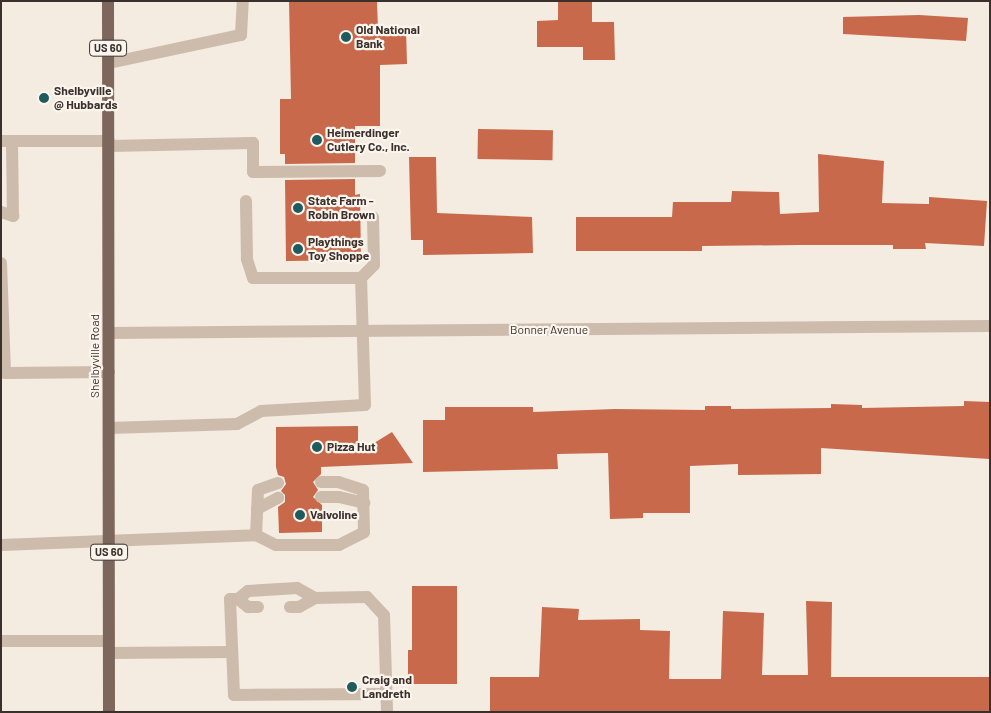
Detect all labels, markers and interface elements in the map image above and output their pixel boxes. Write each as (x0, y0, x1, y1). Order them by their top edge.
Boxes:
place label: Old National Bank (356, 23, 420, 51)
marker: Old National Bank (340, 31, 352, 43)
road number: US 60 (88, 40, 128, 56)
place label: Shelbyville @ Hubbards (54, 84, 117, 112)
marker: Shelbyville @ Hubbards (38, 92, 50, 104)
place label: Heimerdinger Cutlery Co., Inc. (327, 126, 410, 154)
marker: Heimerdinger Cutlery Co., Inc. (311, 134, 323, 146)
place label: State Farm - Robin Brown (308, 194, 375, 222)
marker: State Farm - Robin Brown (292, 202, 304, 214)
place label: Playthings Toy Shoppe (308, 235, 369, 263)
marker: Playthings Toy Shoppe (292, 243, 304, 255)
street label: Shelbyville Road (88, 314, 102, 398)
street label: Bonner Avenue (510, 323, 588, 337)
place label: Pizza Hut (327, 440, 376, 454)
marker: Pizza Hut (311, 441, 323, 453)
place label: Valvoline (310, 508, 358, 522)
marker: Valvoline (294, 509, 306, 521)
road number: US 60 (89, 544, 129, 560)
place label: Craig and Landreth (362, 673, 412, 701)
marker: Craig and Landreth (346, 681, 358, 693)

